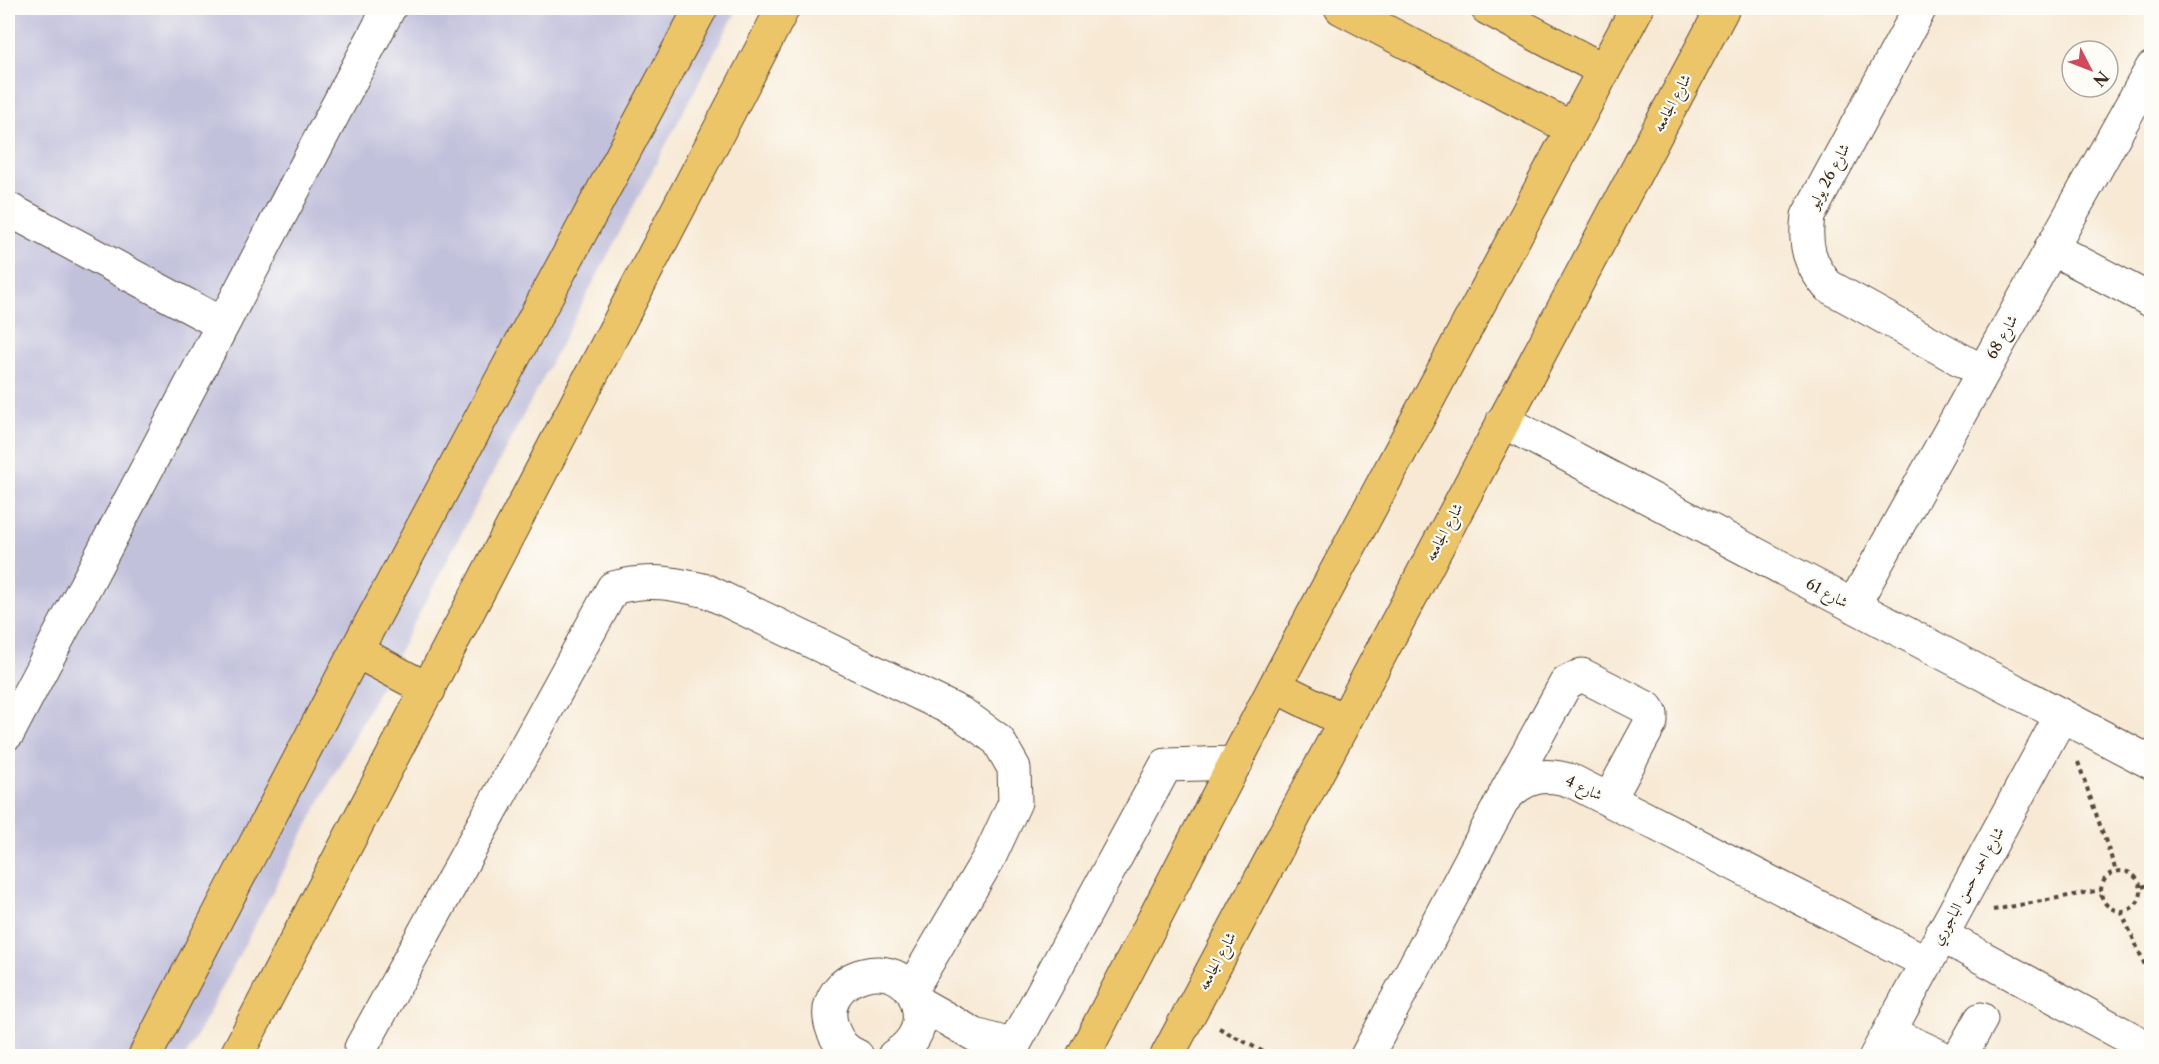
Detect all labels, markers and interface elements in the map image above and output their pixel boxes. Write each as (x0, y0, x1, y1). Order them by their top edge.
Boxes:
north arrow (2060, 39, 2120, 99)
text: N (2089, 67, 2113, 91)
street label: شارع الجامعه (1648, 70, 1698, 137)
street label: شارع 26 يوليو (1803, 140, 1857, 215)
street label: شارع 68 (1982, 311, 2025, 364)
street label: شارع الجامعه (1420, 499, 1470, 566)
street label: شارع 61 (1801, 574, 1852, 615)
street label: شارع 4 (1561, 771, 1606, 808)
street label: شارع احمد حسن الباجوري (1927, 823, 2011, 950)
street label: شارع الجامعه (1193, 928, 1243, 995)

